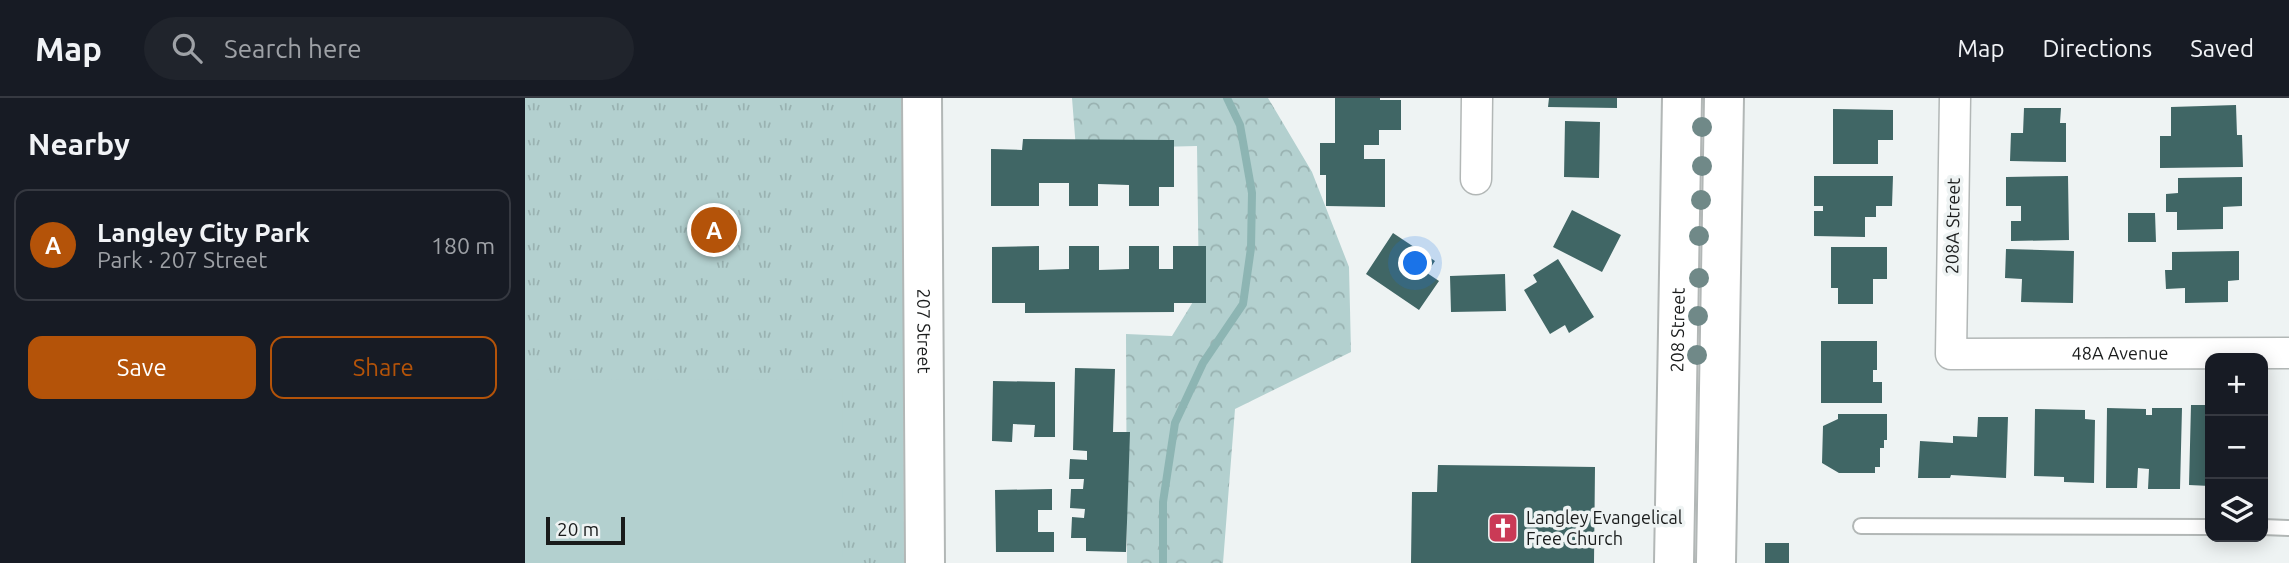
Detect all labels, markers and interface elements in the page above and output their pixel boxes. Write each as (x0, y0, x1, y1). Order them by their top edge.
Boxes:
search box (144, 17, 634, 80)
icon: search (168, 29, 206, 67)
text: Map (35, 30, 102, 67)
text: Search here (224, 34, 362, 63)
text: Map (1957, 35, 2004, 62)
text: Directions (2042, 35, 2152, 62)
text: Saved (2190, 35, 2254, 62)
text: Nearby (28, 127, 130, 161)
street label: 208A Street (1941, 178, 1963, 274)
pin: A (691, 204, 737, 256)
text: Langley City Park (97, 218, 310, 247)
text: A (45, 233, 61, 258)
text: 180 m (431, 233, 495, 258)
your location (1398, 246, 1432, 280)
text: Park · 207 Street (97, 247, 267, 272)
street label: 208 Street (1666, 287, 1688, 373)
street label: 207 Street (914, 288, 935, 373)
button: Save (28, 336, 256, 399)
button: Share (270, 336, 497, 399)
street label: 48A Avenue (2072, 342, 2168, 363)
map controls (2205, 353, 2268, 542)
button: + (2205, 353, 2268, 416)
button: − (2205, 416, 2268, 479)
button: layers (2205, 479, 2268, 542)
place label: Langley Evangelical Free Church (1526, 507, 1683, 548)
church icon: Langley Evangelical Free Church (1486, 511, 1520, 545)
scale bar (546, 514, 625, 546)
text: 20 m (557, 518, 599, 540)

